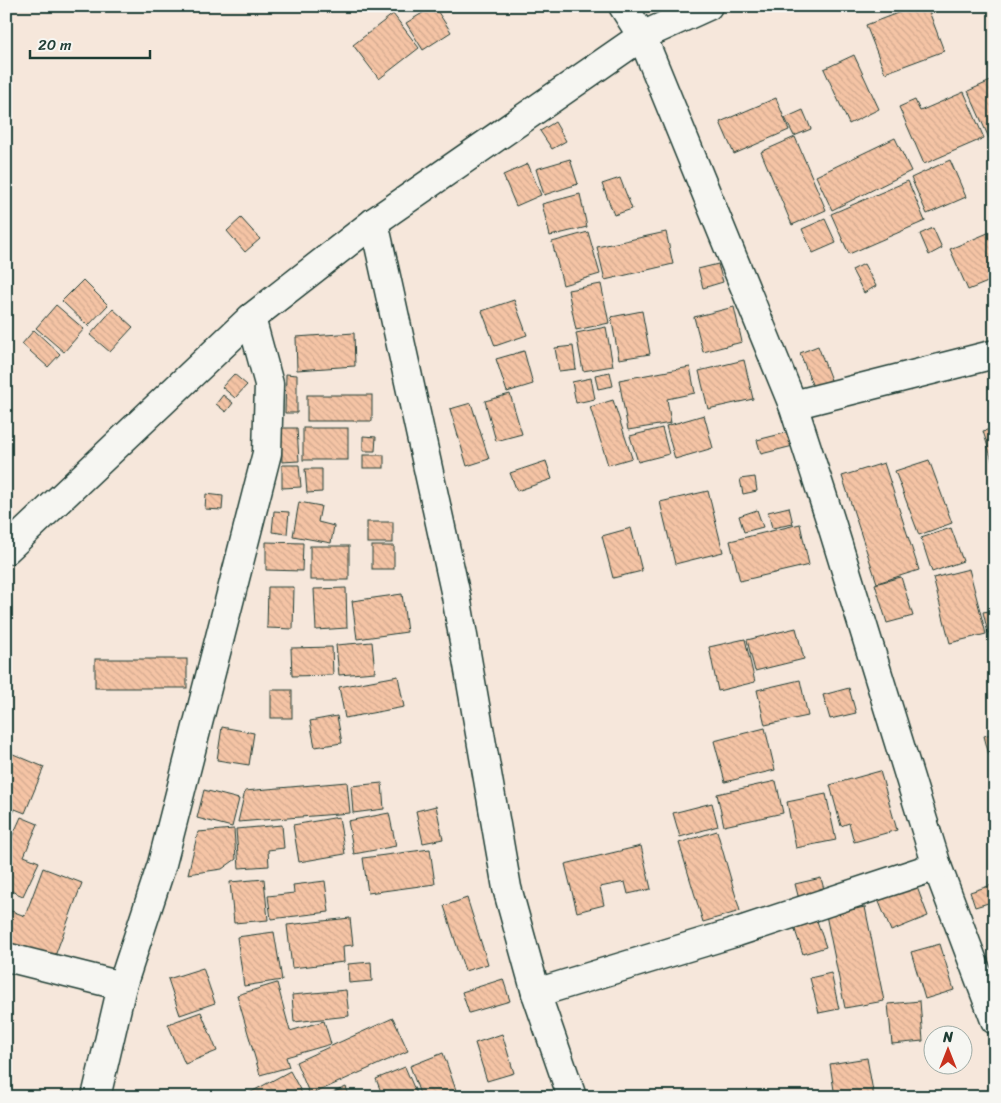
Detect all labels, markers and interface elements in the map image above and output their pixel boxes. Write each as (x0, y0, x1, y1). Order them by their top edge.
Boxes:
scale bar (30, 28, 150, 60)
text: 20 m (38, 32, 72, 58)
text: N (942, 1025, 953, 1050)
north arrow (924, 1026, 974, 1076)

